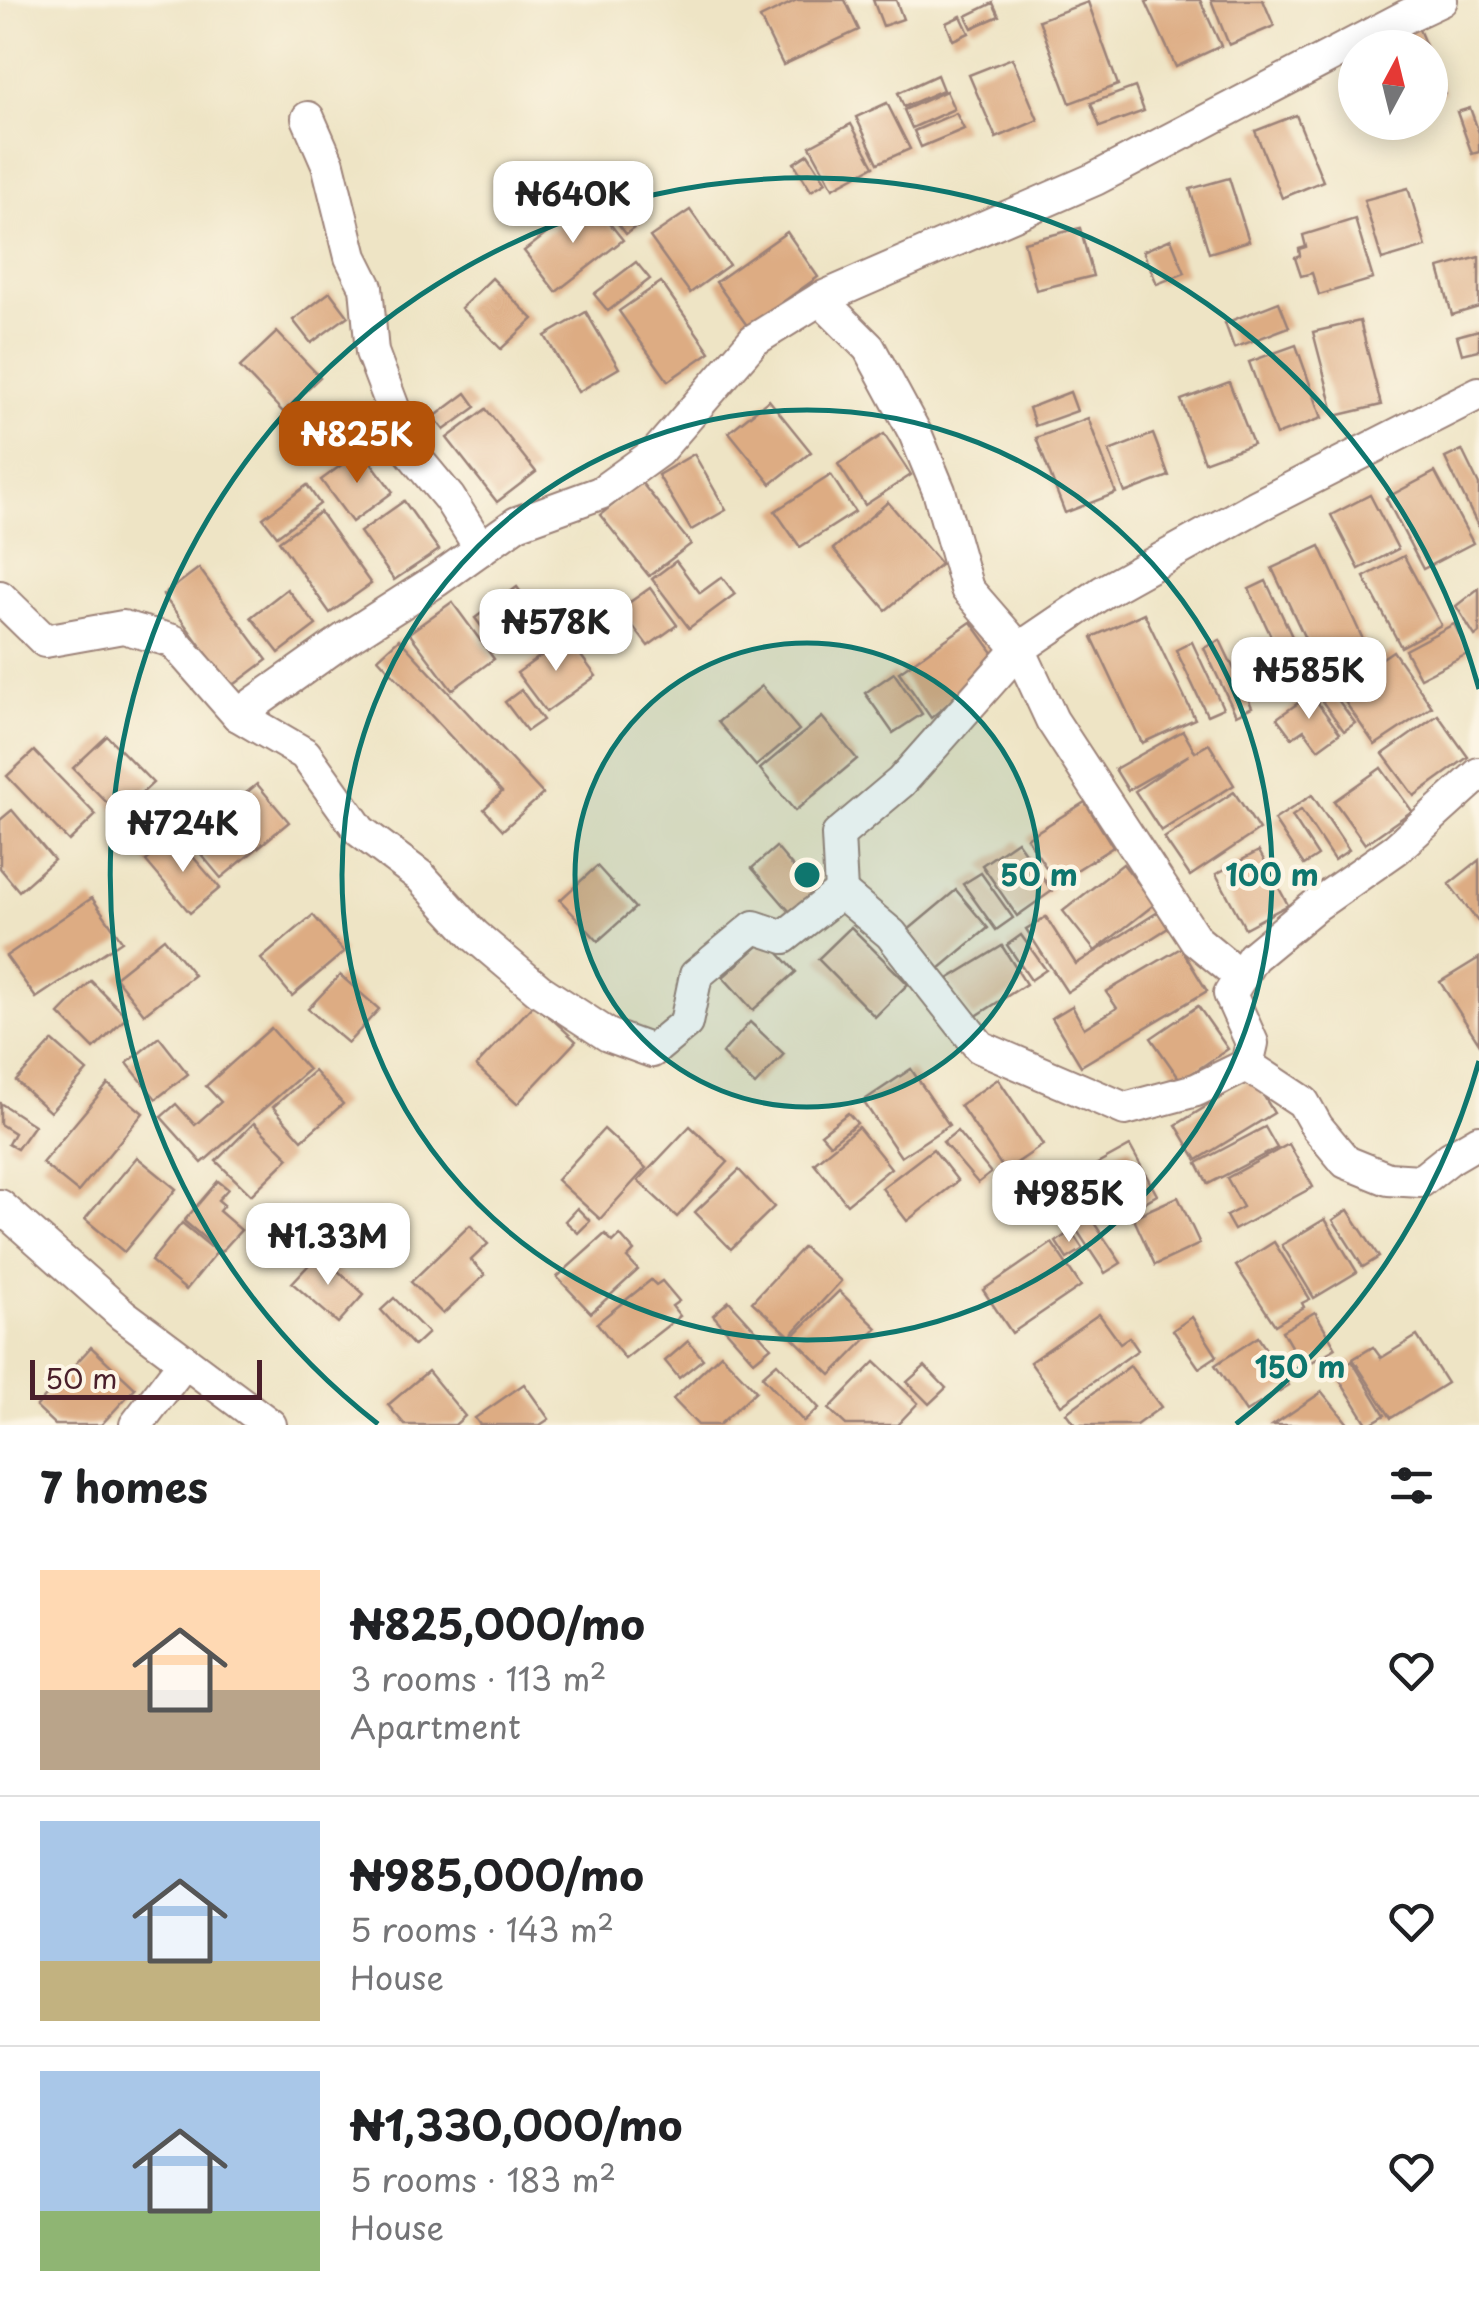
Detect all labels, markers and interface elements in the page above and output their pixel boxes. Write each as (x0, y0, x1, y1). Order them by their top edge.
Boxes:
north arrow (1338, 30, 1448, 140)
map controls (1338, 30, 1448, 140)
pin: ₦640K (503, 161, 643, 246)
text: ₦640K (515, 169, 631, 217)
pin: ₦825K (287, 401, 427, 486)
text: ₦825K (301, 409, 413, 457)
pin: ₦578K (486, 589, 626, 674)
text: ₦578K (502, 597, 611, 645)
pin: ₦585K (1239, 637, 1379, 722)
text: ₦585K (1253, 645, 1365, 693)
pin: ₦724K (113, 790, 253, 875)
text: ₦724K (127, 798, 239, 846)
text: 50 m (1000, 851, 1078, 896)
text: 100 m (1225, 851, 1319, 896)
centre of rings (789, 857, 825, 893)
pin: ₦985K (999, 1160, 1139, 1245)
text: ₦985K (1014, 1168, 1124, 1216)
pin: ₦1.33M (247, 1203, 409, 1288)
text: ₦1.33M (268, 1211, 388, 1259)
text: 150 m (1255, 1343, 1345, 1388)
scale bar (30, 1355, 262, 1400)
text: 50 m (45, 1356, 118, 1399)
text: 7 homes (40, 1454, 208, 1517)
icon: filters (1384, 1458, 1439, 1513)
text: ₦825,000/mo (350, 1591, 645, 1654)
icon: home (120, 1610, 240, 1730)
icon: heart (1384, 1643, 1439, 1698)
text: 3 rooms · 113 m² (350, 1654, 607, 1702)
text: Apartment (350, 1702, 521, 1750)
text: ₦985,000/mo (350, 1842, 644, 1905)
icon: home (120, 1861, 240, 1981)
icon: heart (1384, 1894, 1439, 1949)
text: 5 rooms · 143 m² (350, 1905, 614, 1953)
text: House (350, 1953, 444, 2001)
text: ₦1,330,000/mo (350, 2092, 682, 2155)
icon: home (120, 2111, 240, 2231)
icon: heart (1384, 2144, 1439, 2199)
text: 5 rooms · 183 m² (350, 2155, 616, 2203)
text: House (350, 2203, 444, 2251)

